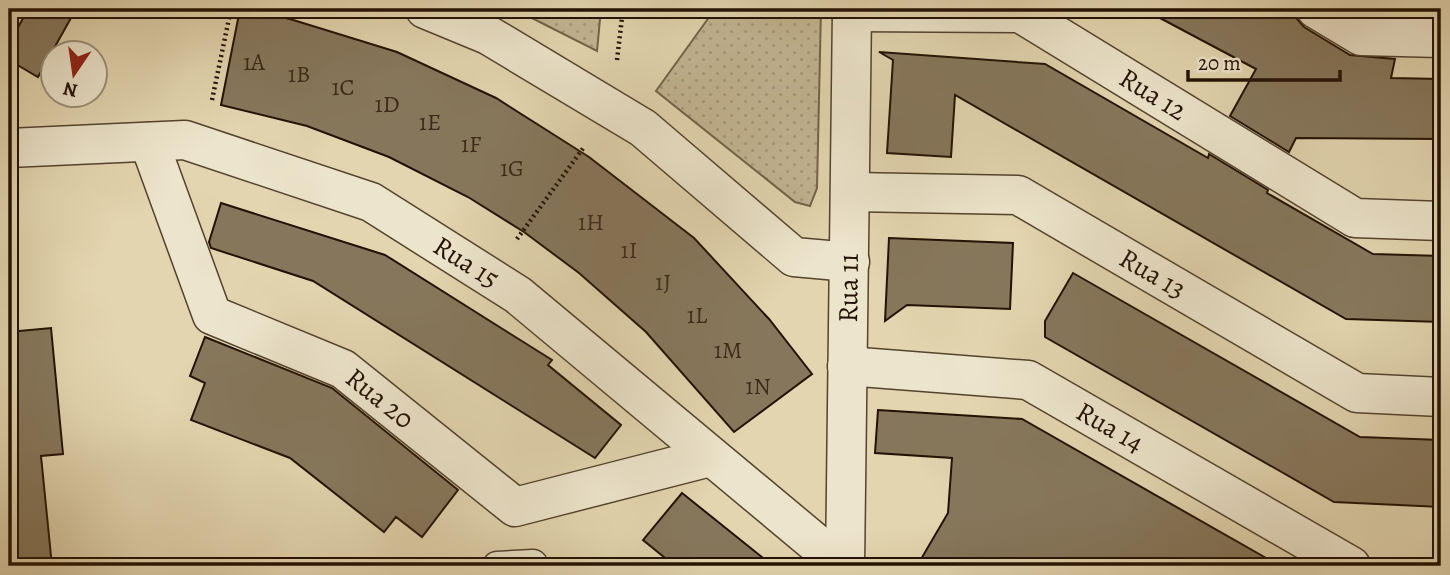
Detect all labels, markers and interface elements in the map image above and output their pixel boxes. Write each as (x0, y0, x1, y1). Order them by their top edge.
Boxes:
north arrow (38, 38, 108, 108)
scale bar (1188, 38, 1340, 82)
house number: 1A (243, 46, 266, 78)
text: 20 m (1198, 49, 1241, 77)
house number: 1B (288, 58, 310, 90)
street label: Rua 12 (1112, 59, 1194, 130)
house number: 1C (331, 71, 355, 103)
text: N (61, 75, 80, 104)
house number: 1D (374, 88, 400, 120)
house number: 1E (419, 106, 441, 138)
house number: 1F (461, 128, 481, 160)
house number: 1G (500, 152, 524, 184)
house number: 1H (578, 206, 604, 238)
street label: Rua 15 (426, 227, 507, 298)
house number: 1I (621, 234, 637, 266)
street label: Rua 13 (1112, 239, 1193, 308)
street label: Rua 11 (829, 253, 868, 323)
house number: 1J (655, 266, 671, 298)
house number: 1L (687, 299, 708, 331)
house number: 1M (714, 334, 742, 366)
street label: Rua 20 (337, 359, 422, 438)
house number: 1N (745, 370, 771, 402)
street label: Rua 14 (1069, 393, 1151, 462)

